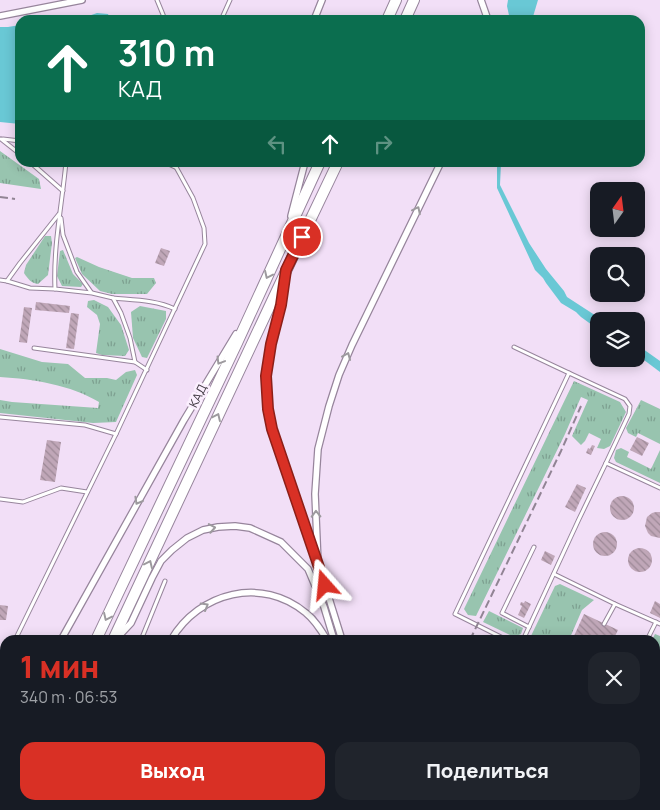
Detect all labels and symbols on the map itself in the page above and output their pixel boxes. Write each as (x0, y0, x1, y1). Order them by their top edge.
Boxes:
north arrow (590, 182, 645, 238)
one-way arrow (411, 206, 422, 215)
pin (281, 216, 323, 258)
one-way arrow (264, 270, 274, 279)
one-way arrow (340, 352, 351, 361)
one-way arrow (217, 355, 226, 364)
street label: КАД (185, 381, 211, 410)
one-way arrow (211, 413, 222, 422)
one-way arrow (135, 496, 145, 505)
one-way arrow (310, 510, 321, 518)
one-way arrow (208, 524, 217, 534)
position arrow (298, 558, 350, 610)
one-way arrow (142, 560, 153, 569)
one-way arrow (199, 602, 208, 612)
one-way arrow (102, 612, 113, 621)

